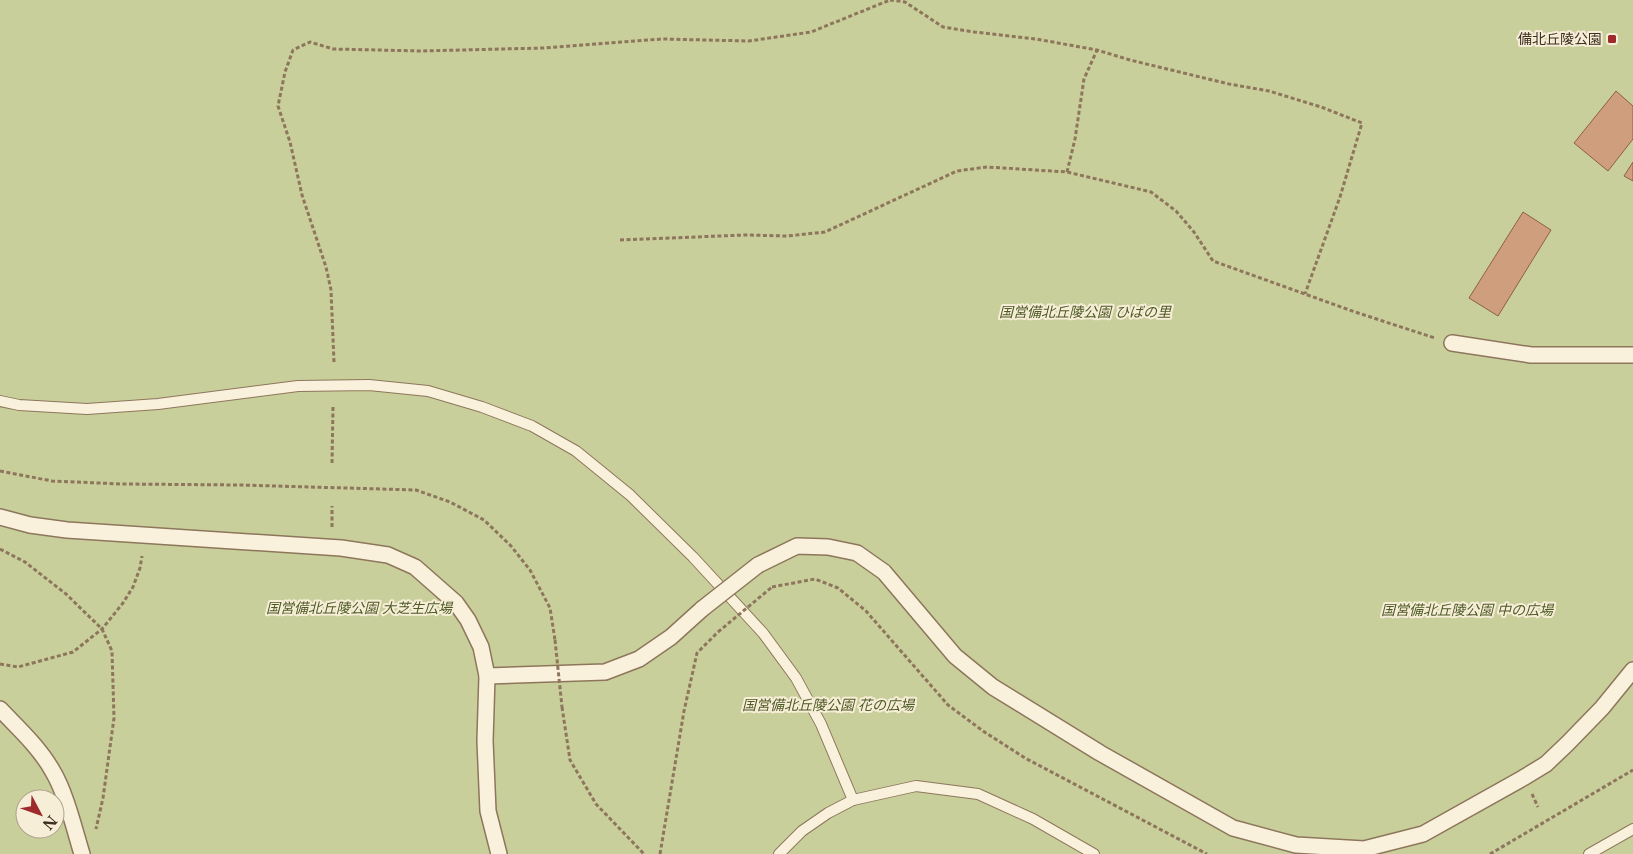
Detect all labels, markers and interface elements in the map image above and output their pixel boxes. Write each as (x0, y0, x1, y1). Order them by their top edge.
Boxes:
place label: 備北丘陵公園 (1518, 30, 1602, 48)
marker: 備北丘陵公園 (1606, 33, 1618, 45)
park label: 国営備北丘陵公園 ひばの里 (999, 303, 1172, 321)
park label: 国営備北丘陵公園 大芝生広場 (266, 599, 454, 617)
park label: 国営備北丘陵公園 中の広場 (1381, 601, 1555, 619)
park label: 国営備北丘陵公園 花の広場 (742, 696, 916, 714)
north arrow (15, 789, 65, 839)
text: N (39, 812, 61, 833)

